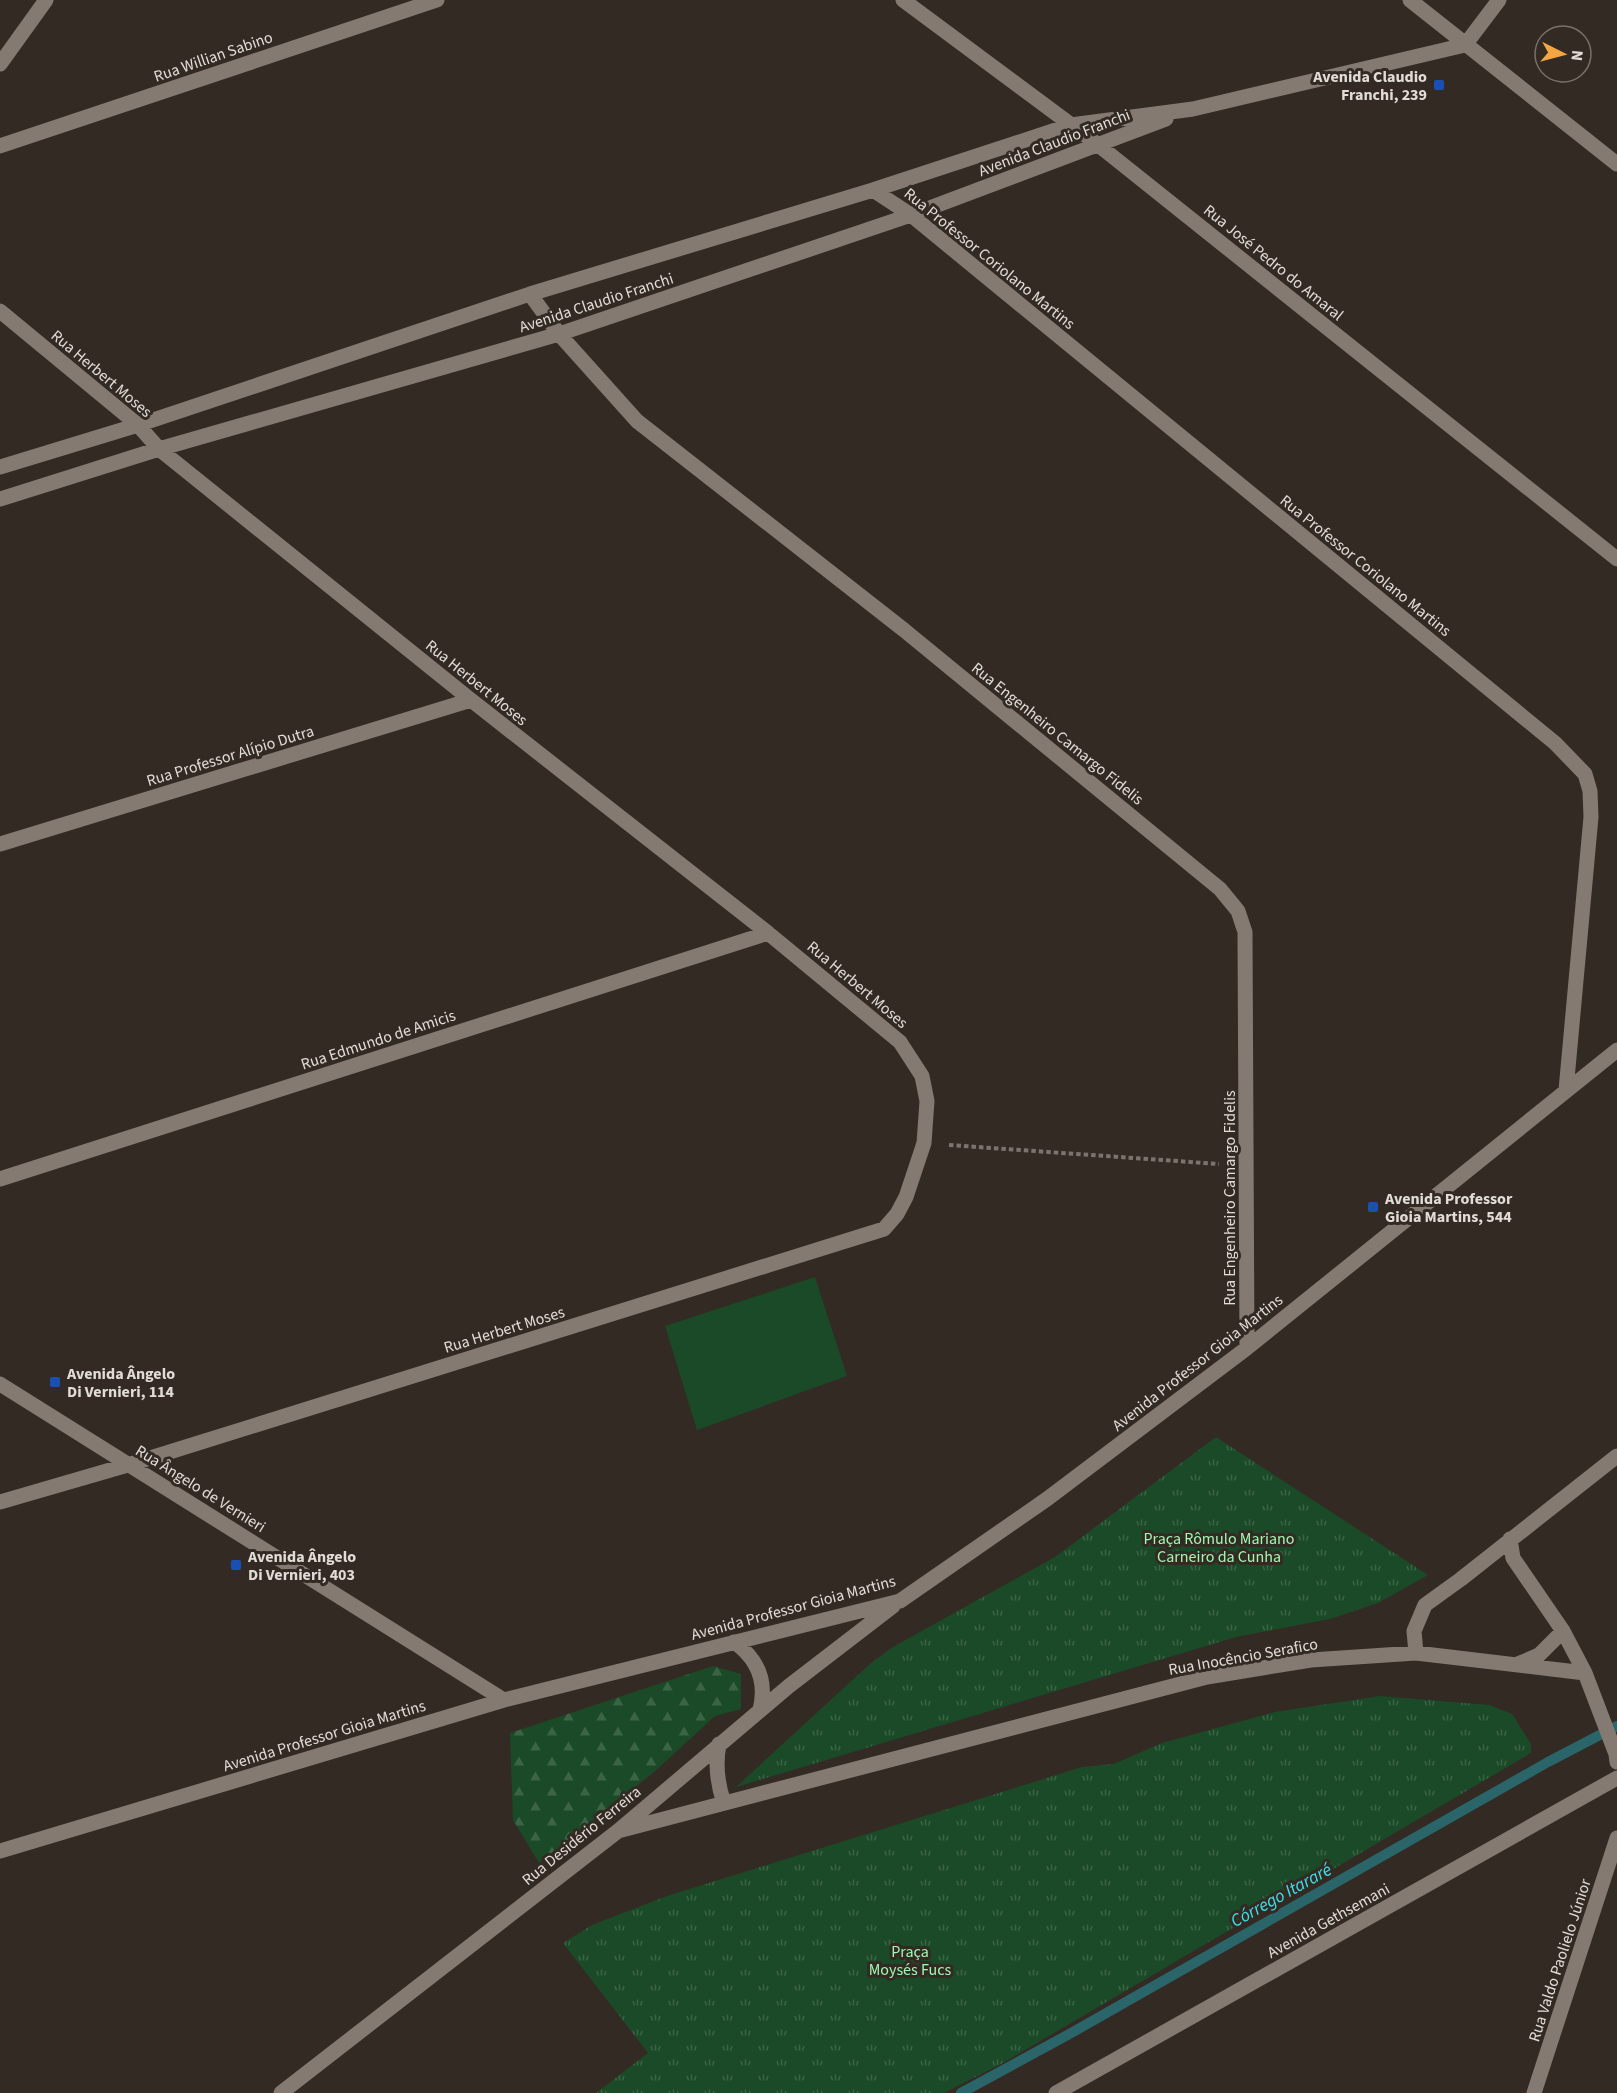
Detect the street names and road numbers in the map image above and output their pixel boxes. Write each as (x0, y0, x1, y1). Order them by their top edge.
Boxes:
street label: Rua Willian Sabino (151, 26, 276, 88)
street label: Avenida Claudio Franchi (975, 104, 1133, 182)
street label: Rua Professor Coriolano Martins (899, 183, 1080, 335)
street label: Rua José Pedro do Amaral (1199, 199, 1348, 326)
street label: Avenida Claudio Franchi (516, 268, 676, 338)
street label: Rua Herbert Moses (46, 325, 157, 423)
street label: Rua Professor Coriolano Martins (1275, 490, 1456, 642)
street label: Rua Herbert Moses (421, 635, 532, 731)
street label: Rua Engenheiro Camargo Fidelis (967, 657, 1148, 810)
street label: Rua Professor Alípio Dutra (144, 720, 317, 792)
street label: Rua Herbert Moses (802, 936, 913, 1034)
street label: Rua Edmundo de Amicis (298, 1004, 459, 1075)
street label: Rua Engenheiro Camargo Fidelis (1219, 1090, 1241, 1306)
street label: Avenida Professor Gioia Martins (1108, 1289, 1288, 1436)
street label: Rua Herbert Moses (441, 1301, 568, 1359)
street label: Rua Ângelo de Vernieri (131, 1440, 270, 1538)
street label: Avenida Professor Gioia Martins (689, 1570, 898, 1646)
street label: Rua Inocêncio Serafico (1167, 1633, 1320, 1681)
street label: Avenida Professor Gioia Martins (220, 1695, 429, 1777)
street label: Rua Desidério Ferreira (517, 1781, 646, 1891)
street label: Rua Valdo Paolielo Júnior (1523, 1876, 1597, 2045)
street label: Avenida Gethsemani (1263, 1878, 1394, 1964)

